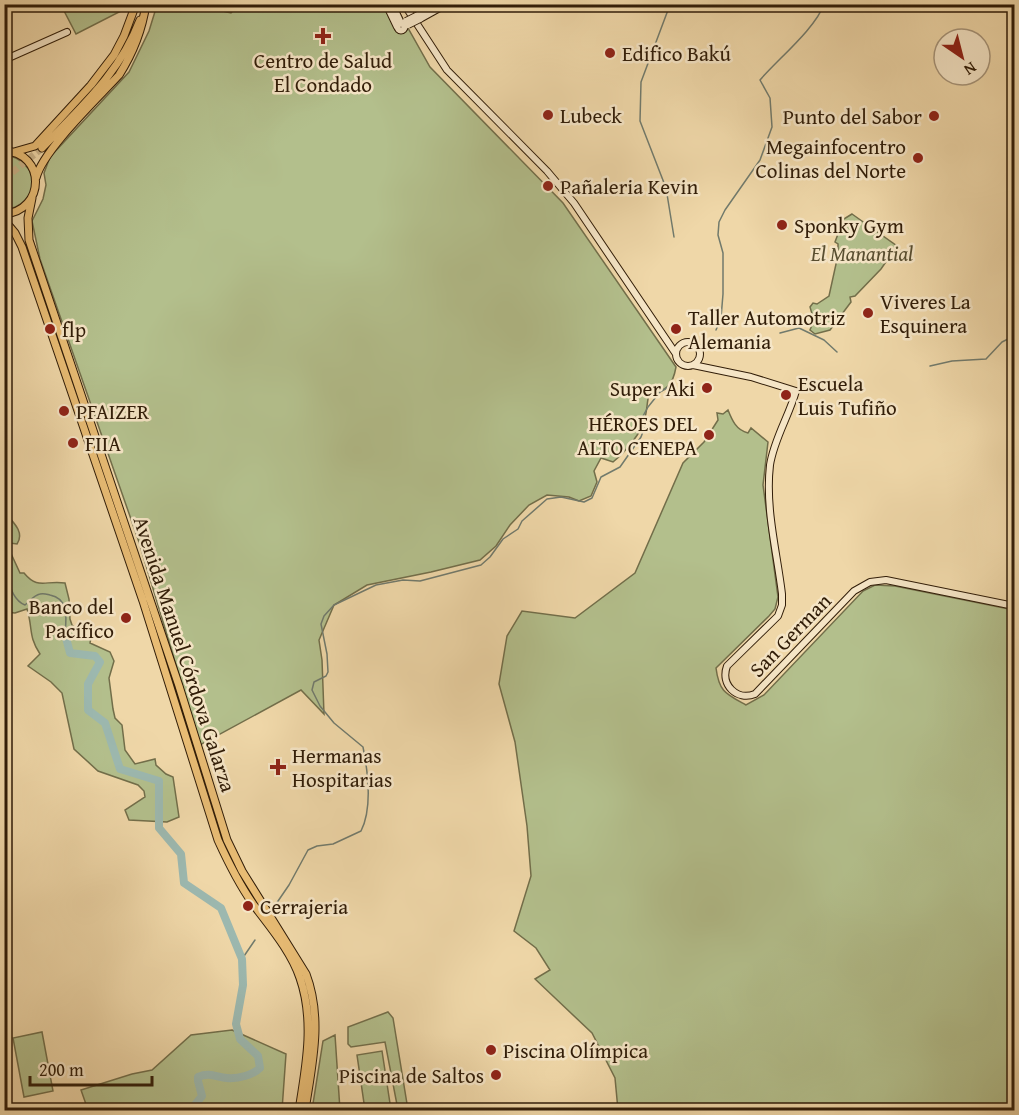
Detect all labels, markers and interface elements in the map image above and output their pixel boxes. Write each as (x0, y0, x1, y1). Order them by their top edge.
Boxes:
marker: Centro de Salud El Condado (314, 27, 332, 45)
north arrow (932, 27, 992, 87)
place label: Edifico Bakú (622, 38, 732, 69)
place label: Centro de Salud El Condado (254, 45, 393, 100)
marker: Edifico Bakú (603, 46, 617, 60)
text: N (959, 56, 982, 82)
place label: Lubeck (560, 100, 622, 131)
place label: Punto del Sabor (783, 101, 922, 132)
marker: Lubeck (541, 108, 555, 122)
marker: Punto del Sabor (927, 109, 941, 123)
place label: Megainfocentro Colinas del Norte (755, 131, 906, 186)
marker: Megainfocentro Colinas del Norte (911, 151, 925, 165)
place label: Pañaleria Kevin (560, 171, 698, 202)
marker: Pañaleria Kevin (541, 179, 555, 193)
place label: Sponky Gym (794, 210, 904, 241)
marker: Sponky Gym (775, 218, 789, 232)
park label: El Manantial (810, 238, 913, 269)
place label: Viveres La Esquinera (880, 286, 971, 341)
place label: Taller Automotriz Alemania (688, 302, 845, 357)
marker: Viveres La Esquinera (861, 306, 875, 320)
place label: flp (62, 314, 86, 345)
marker: flp (43, 322, 57, 336)
marker: Taller Automotriz Alemania (669, 322, 683, 336)
place label: Escuela Luis Tufiño (798, 368, 897, 423)
place label: Super Aki (610, 373, 695, 404)
marker: Super Aki (700, 381, 714, 395)
marker: Escuela Luis Tufiño (779, 388, 793, 402)
place label: PFAIZER (76, 396, 150, 427)
marker: PFAIZER (57, 404, 71, 418)
place label: HÉROES DEL ALTO CENEPA (577, 408, 697, 463)
place label: FIIA (85, 428, 121, 459)
marker: HÉROES DEL ALTO CENEPA (702, 428, 716, 442)
marker: FIIA (66, 436, 80, 450)
street label: Avenida Manuel Córdova Galarza (126, 512, 244, 796)
street label: San German (742, 586, 838, 684)
place label: Banco del Pacífico (29, 591, 114, 646)
marker: Banco del Pacífico (119, 611, 133, 625)
place label: Hermanas Hospitarias (292, 740, 392, 795)
marker: Hermanas Hospitarias (269, 758, 287, 776)
place label: Cerrajeria (260, 891, 348, 922)
marker: Cerrajeria (241, 899, 255, 913)
place label: Piscina Olímpica (503, 1035, 648, 1066)
marker: Piscina Olímpica (484, 1043, 498, 1057)
scale bar (30, 1049, 152, 1087)
text: 200 m (39, 1056, 84, 1083)
place label: Piscina de Saltos (339, 1060, 484, 1091)
marker: Piscina de Saltos (489, 1068, 503, 1082)

